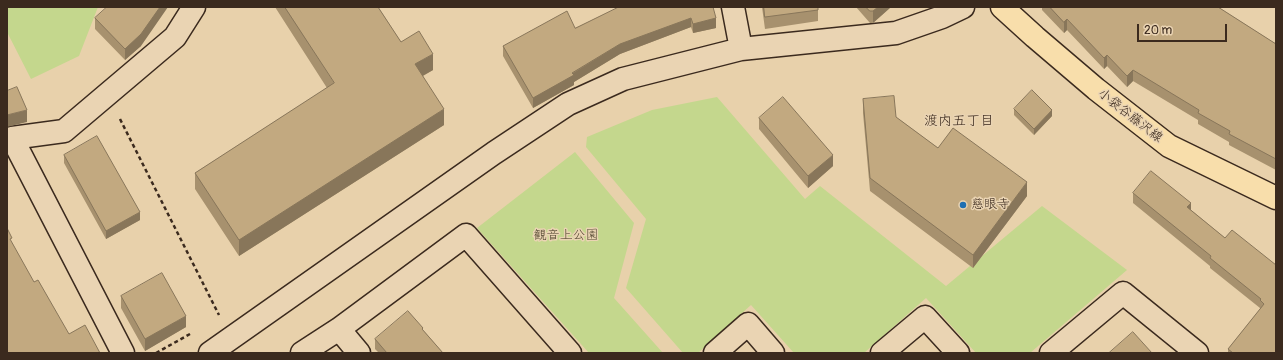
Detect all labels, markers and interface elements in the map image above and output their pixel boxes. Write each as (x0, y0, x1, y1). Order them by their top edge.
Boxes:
scale bar (1139, 16, 1229, 42)
text: 20 m (1144, 23, 1172, 38)
street label: 小袋谷藤沢線 (1094, 86, 1166, 146)
district label: 渡内五丁目 (924, 113, 994, 129)
place label: 慈眼寺 (971, 197, 1010, 213)
marker: 慈眼寺 (958, 200, 968, 210)
park label: 観音上公園 (534, 228, 598, 244)

